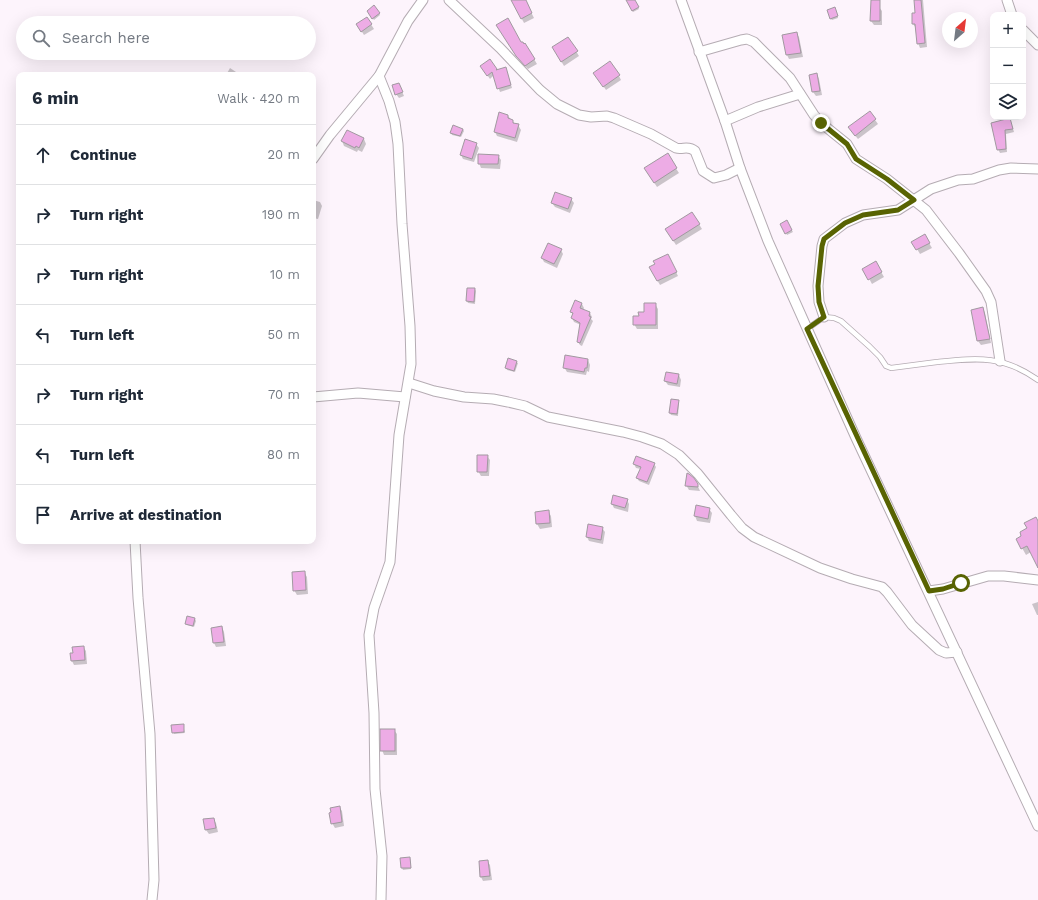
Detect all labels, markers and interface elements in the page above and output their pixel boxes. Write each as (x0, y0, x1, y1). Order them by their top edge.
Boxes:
north arrow (942, 12, 978, 48)
map controls (990, 12, 1026, 120)
button: + (990, 12, 1026, 48)
search box (16, 16, 316, 60)
icon: search (30, 27, 52, 49)
text: Search here (62, 29, 150, 47)
button: − (990, 48, 1026, 84)
button: layers (990, 84, 1026, 120)
text: 6 min (32, 88, 79, 108)
text: Walk · 420 m (217, 91, 300, 106)
route end (812, 114, 830, 132)
icon: ahead (32, 144, 54, 166)
text: Continue (70, 146, 137, 164)
text: 20 m (268, 147, 300, 162)
icon: right (32, 204, 54, 226)
text: Turn right (70, 206, 143, 224)
text: 190 m (262, 207, 300, 222)
icon: right (32, 264, 54, 286)
text: Turn right (70, 266, 143, 284)
text: 10 m (270, 267, 300, 282)
icon: left (32, 324, 54, 346)
text: Turn left (70, 326, 134, 344)
text: 50 m (268, 327, 300, 342)
icon: right (32, 384, 54, 406)
text: Turn right (70, 386, 143, 404)
text: 70 m (268, 387, 300, 402)
icon: left (32, 444, 54, 466)
text: Turn left (70, 446, 134, 464)
text: 80 m (267, 447, 300, 462)
icon: arrive (32, 504, 54, 526)
text: Arrive at destination (70, 506, 222, 524)
route start (952, 574, 970, 592)

